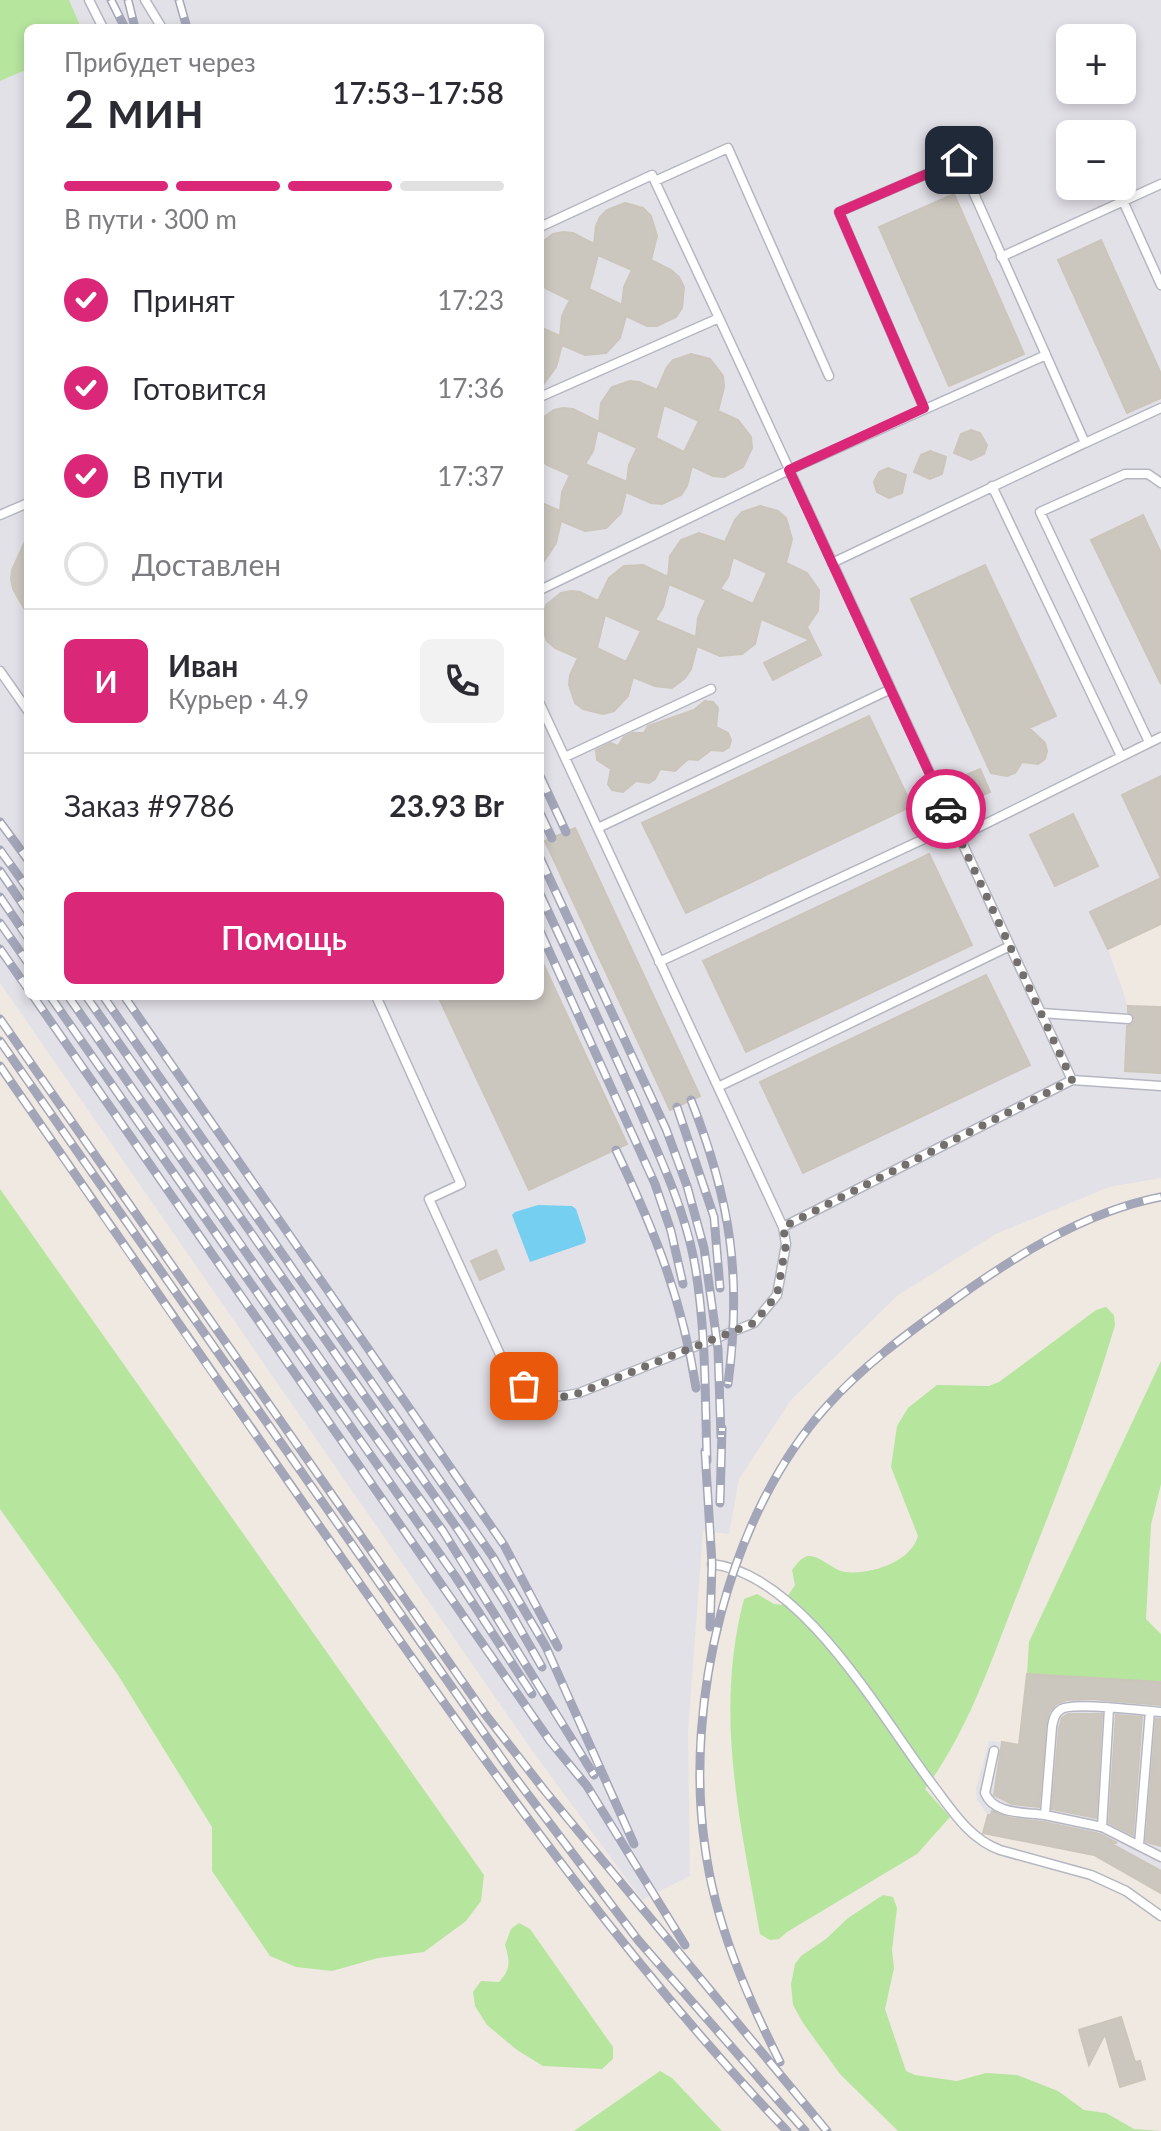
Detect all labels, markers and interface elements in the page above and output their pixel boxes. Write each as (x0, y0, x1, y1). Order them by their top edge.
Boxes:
map controls (1056, 24, 1136, 200)
button: + (1056, 24, 1136, 104)
text: Прибудет через (64, 46, 256, 78)
text: 17:53–17:58 (332, 74, 504, 110)
text: 2 мин (64, 77, 204, 139)
button: − (1056, 120, 1136, 200)
pin (925, 126, 993, 194)
icon: home (937, 138, 981, 182)
text: В пути · 300 m (64, 203, 237, 235)
icon: check (64, 278, 108, 322)
text: Принят (132, 282, 235, 318)
text: 17:23 (437, 284, 504, 316)
icon: check (64, 366, 108, 410)
text: Готовится (132, 370, 267, 406)
text: 17:36 (437, 372, 504, 404)
icon: check (64, 454, 108, 498)
text: В пути (132, 458, 224, 494)
text: 17:37 (437, 460, 504, 492)
text: Доставлен (132, 546, 281, 582)
button: phone (420, 639, 504, 723)
text: Иван (168, 647, 238, 683)
text: И (94, 663, 118, 699)
text: Курьер · 4.9 (168, 683, 309, 715)
courier (906, 769, 986, 849)
text: Заказ #9786 (64, 787, 235, 823)
text: 23.93 Br (389, 787, 504, 823)
icon: car (924, 787, 968, 831)
button: Помощь (64, 892, 504, 984)
pin (490, 1352, 558, 1420)
icon: bag (502, 1364, 546, 1408)

